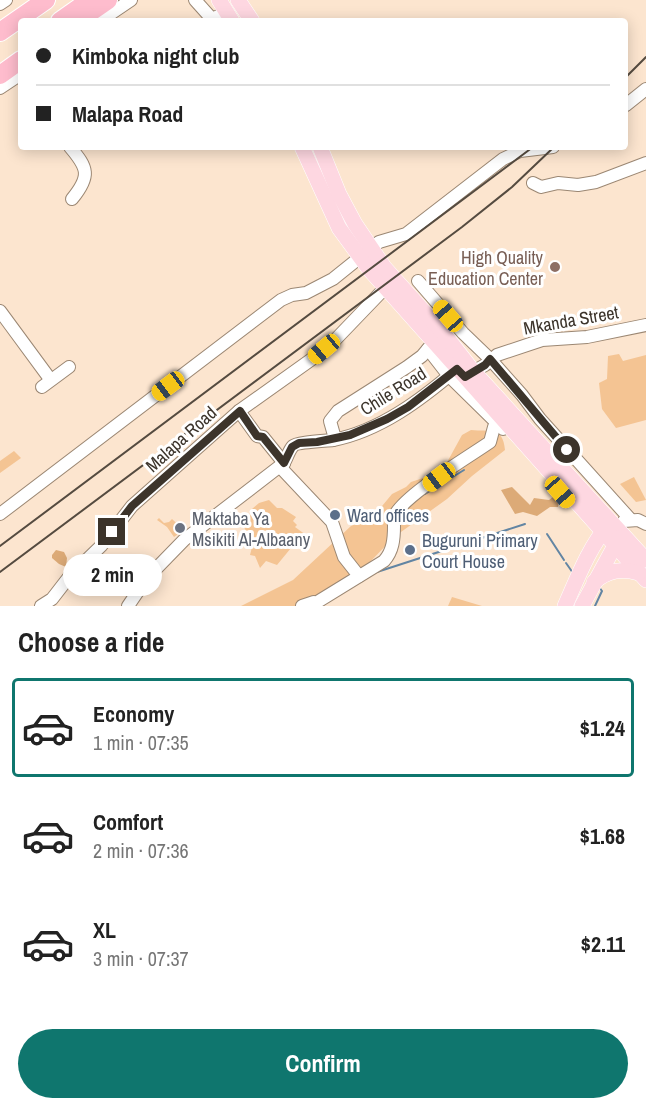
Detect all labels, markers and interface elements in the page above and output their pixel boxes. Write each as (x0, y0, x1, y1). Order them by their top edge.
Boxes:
text: Kimboka night club (72, 41, 239, 71)
text: Malapa Road (72, 99, 183, 129)
place label: High Quality Education Center (428, 245, 544, 291)
marker: High Quality Education Center (548, 260, 562, 274)
car (429, 297, 467, 335)
street label: Mkanda Street (522, 299, 620, 341)
car (304, 331, 344, 367)
street label: Chile Road (355, 361, 431, 421)
car (148, 368, 188, 404)
street label: Malapa Road (140, 400, 222, 478)
route start (553, 436, 580, 463)
car (419, 459, 459, 495)
car (541, 473, 579, 511)
place label: Ward offices (347, 503, 429, 528)
place label: Maktaba Ya Msikiti Al-Albaany (192, 506, 311, 552)
marker: Ward offices (328, 508, 342, 522)
route end (98, 518, 125, 545)
marker: Maktaba Ya Msikiti Al-Albaany (173, 521, 187, 535)
place label: Buguruni Primary Court House (422, 528, 538, 574)
marker: Buguruni Primary Court House (403, 543, 417, 557)
callout: 2 min (63, 553, 162, 595)
text: 2 min (91, 561, 134, 588)
text: Choose a ride (18, 624, 164, 660)
text: Economy (93, 699, 174, 729)
icon: car (21, 701, 75, 755)
text: $1.24 (580, 713, 625, 743)
text: 1 min · 07:35 (93, 729, 189, 756)
text: Comfort (93, 807, 163, 837)
icon: car (21, 809, 75, 863)
text: $1.68 (580, 821, 625, 851)
text: 2 min · 07:36 (93, 837, 189, 864)
text: XL (93, 915, 116, 945)
icon: car (21, 917, 75, 971)
text: $2.11 (581, 929, 625, 959)
text: 3 min · 07:37 (93, 945, 189, 972)
button: Confirm (18, 1029, 628, 1098)

